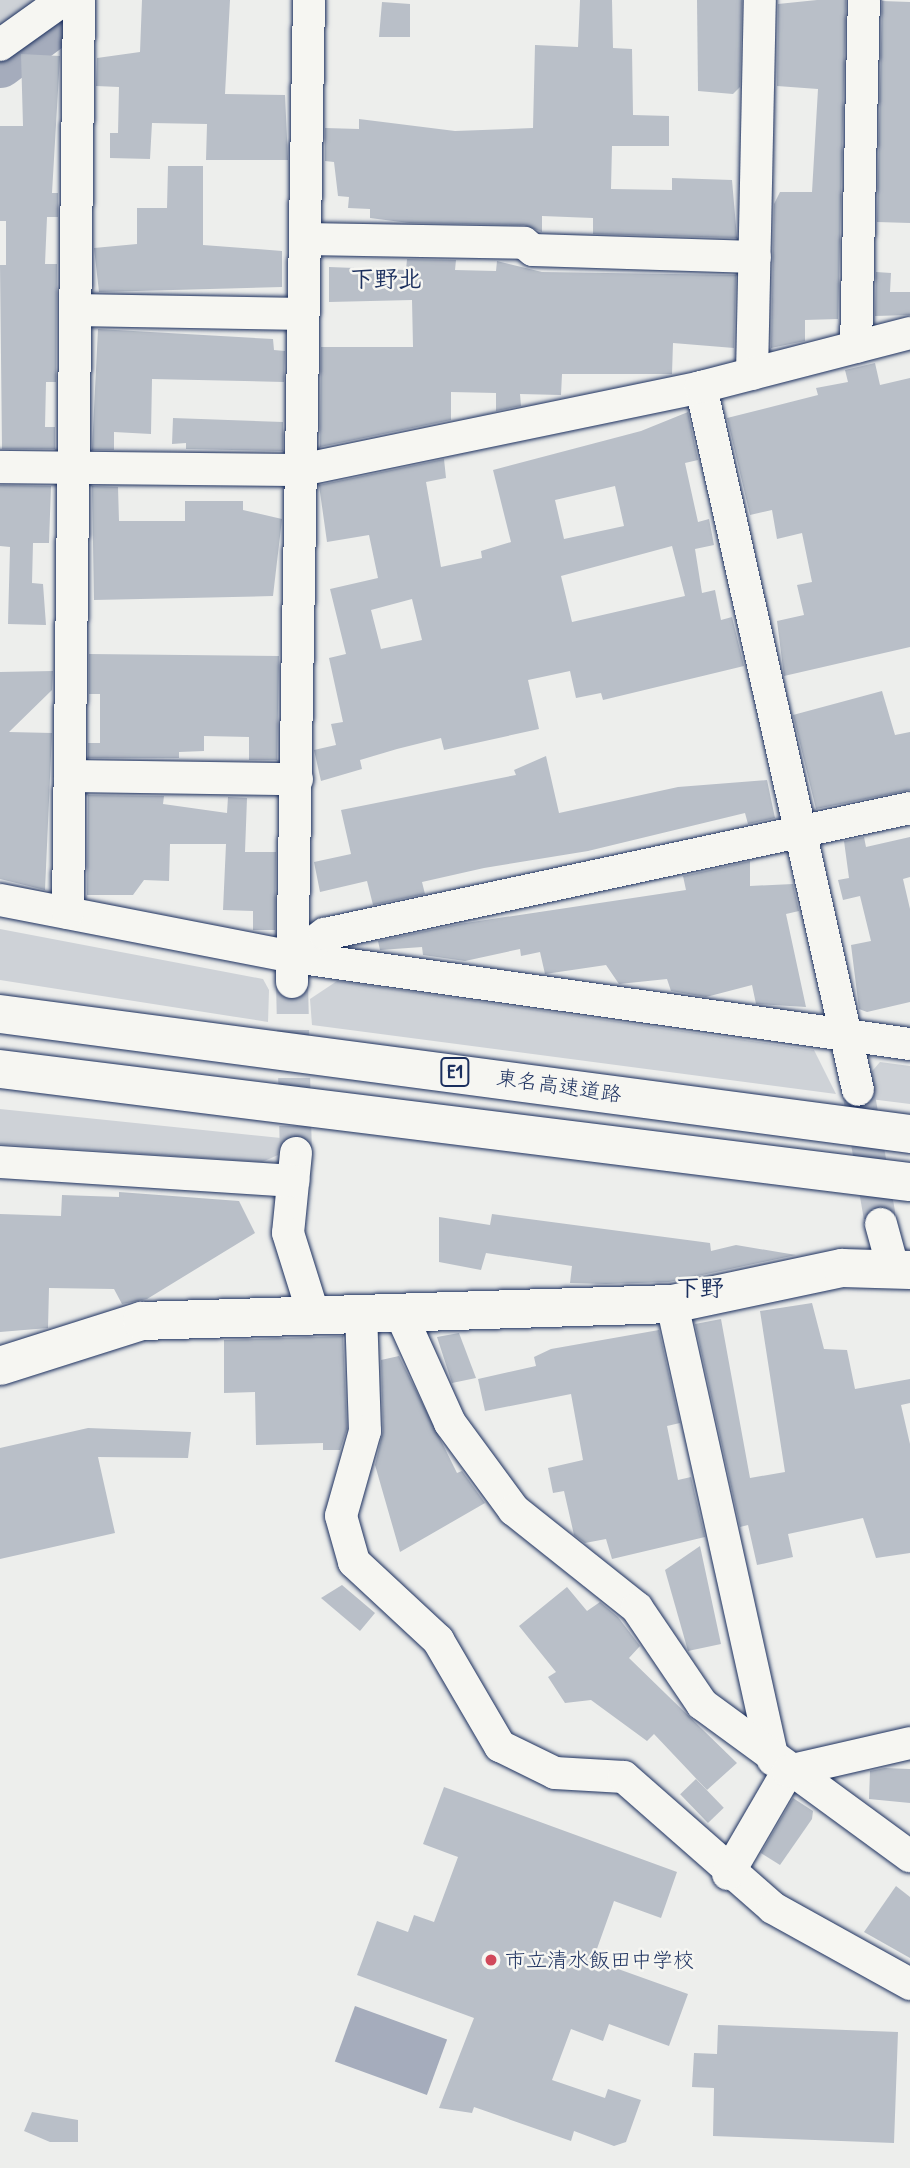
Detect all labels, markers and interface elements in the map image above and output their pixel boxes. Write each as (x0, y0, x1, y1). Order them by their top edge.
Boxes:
district label: 下野北 (350, 265, 422, 293)
road number: E1 (439, 1056, 471, 1088)
street label: 東名高速道路 (495, 1065, 623, 1107)
district label: 下野 (676, 1274, 724, 1302)
place label: 市立清水飯田中学校 (505, 1947, 694, 1973)
marker: 市立清水飯田中学校 (483, 1952, 499, 1968)

